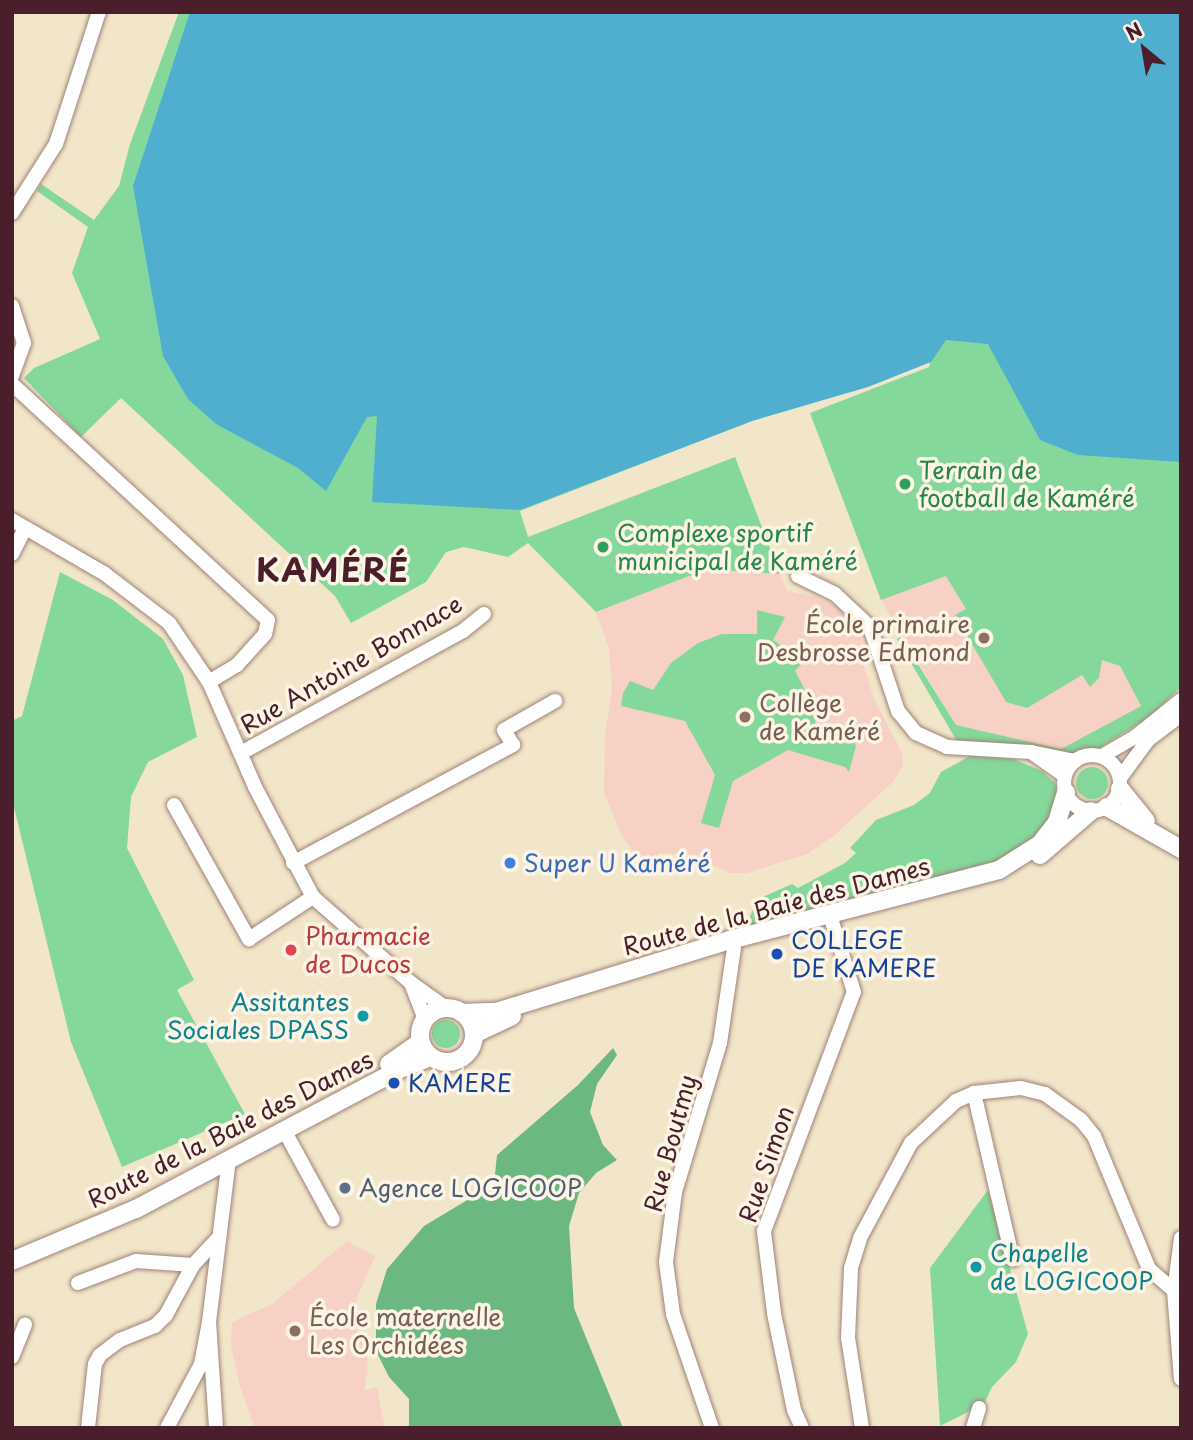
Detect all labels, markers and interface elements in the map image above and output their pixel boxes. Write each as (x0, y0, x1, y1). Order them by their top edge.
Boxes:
north arrow (1109, 14, 1179, 84)
text: N (1120, 15, 1147, 47)
place label: Terrain de football de Kaméré (919, 456, 1136, 512)
marker: Terrain de football de Kaméré (897, 476, 913, 492)
place label: Complexe sportif municipal de Kaméré (617, 519, 860, 575)
marker: Complexe sportif municipal de Kaméré (595, 539, 611, 555)
district label: KAMÉRÉ (257, 550, 409, 588)
street label: Rue Antoine Bonnace (235, 589, 467, 739)
place label: École primaire Desbrosse Edmond (757, 610, 970, 666)
marker: École primaire Desbrosse Edmond (976, 630, 992, 646)
place label: Collège de Kaméré (759, 689, 882, 745)
marker: Collège de Kaméré (737, 709, 753, 725)
place label: Super U Kaméré (524, 849, 714, 877)
street label: Route de la Baie des Dames (618, 851, 934, 961)
marker: Super U Kaméré (502, 855, 518, 871)
place label: Pharmacie de Ducos (305, 922, 431, 978)
place label: COLLEGE DE KAMERE (791, 926, 937, 982)
marker: Pharmacie de Ducos (283, 942, 299, 958)
marker: COLLEGE DE KAMERE (769, 946, 785, 962)
place label: Assitantes Sociales DPASS (165, 988, 349, 1044)
marker: Assitantes Sociales DPASS (355, 1008, 371, 1024)
street label: Route de la Baie des Dames (81, 1044, 379, 1214)
place label: KAMERE (408, 1069, 512, 1097)
street label: Rue Boutmy (638, 1071, 702, 1215)
marker: KAMERE (386, 1075, 402, 1091)
street label: Rue Simon (732, 1101, 800, 1227)
place label: Agence LOGICOOP (359, 1174, 583, 1202)
marker: Agence LOGICOOP (337, 1180, 353, 1196)
place label: Chapelle de LOGICOOP (990, 1239, 1155, 1295)
marker: Chapelle de LOGICOOP (968, 1259, 984, 1275)
place label: École maternelle Les Orchidées (309, 1303, 502, 1359)
marker: École maternelle Les Orchidées (287, 1323, 303, 1339)

